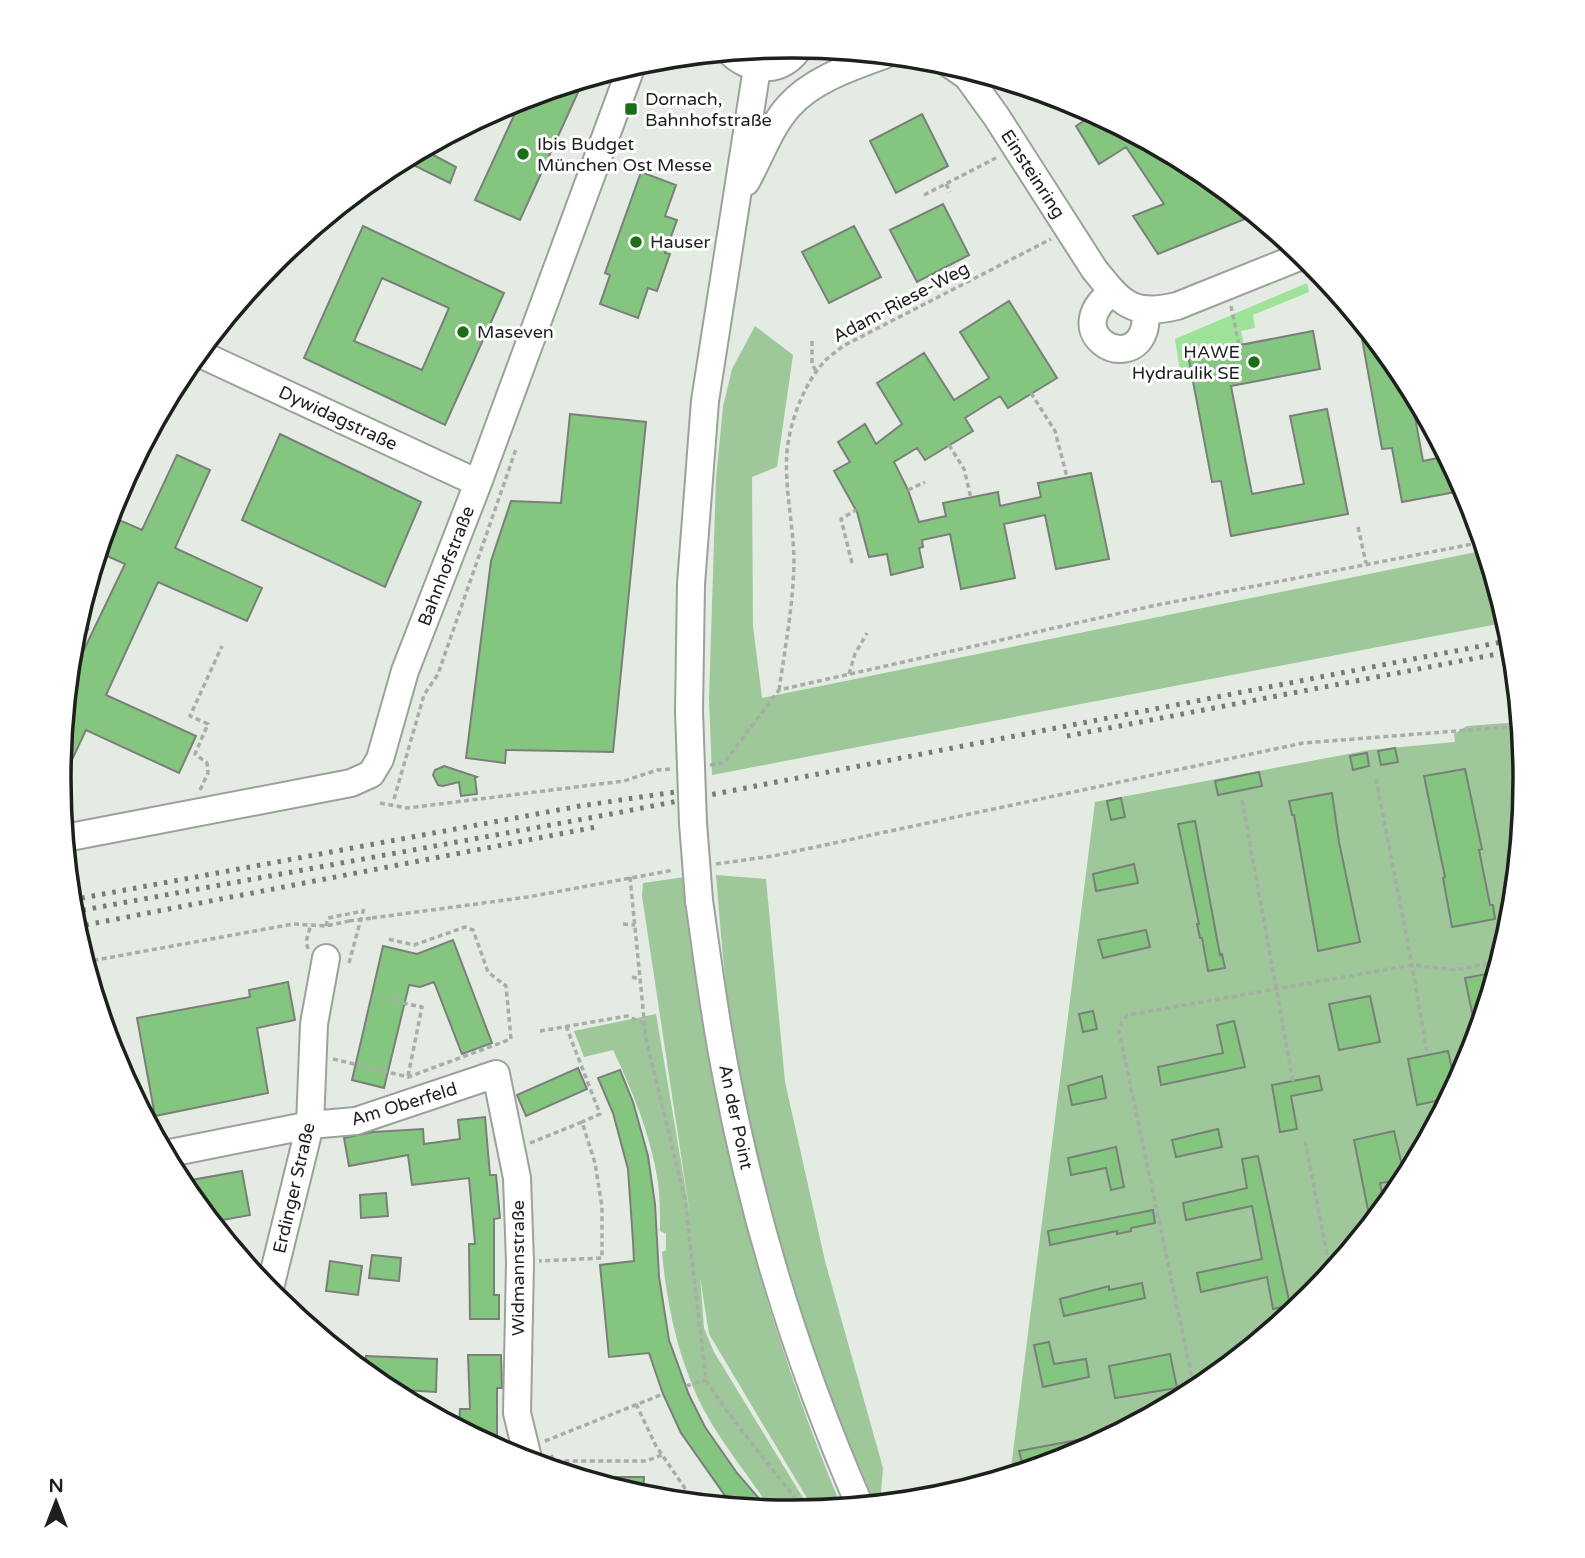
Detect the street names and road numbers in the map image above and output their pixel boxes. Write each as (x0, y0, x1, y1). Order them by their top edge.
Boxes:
street label: Einsteinring (996, 125, 1070, 223)
street label: Adam-Riese-Weg (829, 257, 973, 347)
street label: Dywidagstraße (275, 381, 401, 455)
street label: Bahnhofstraße (413, 503, 479, 629)
street label: An der Point (714, 1062, 758, 1172)
street label: Am Oberfeld (348, 1077, 460, 1131)
street label: Erdinger Straße (268, 1120, 320, 1256)
street label: Widmannstraße (507, 1200, 529, 1336)

